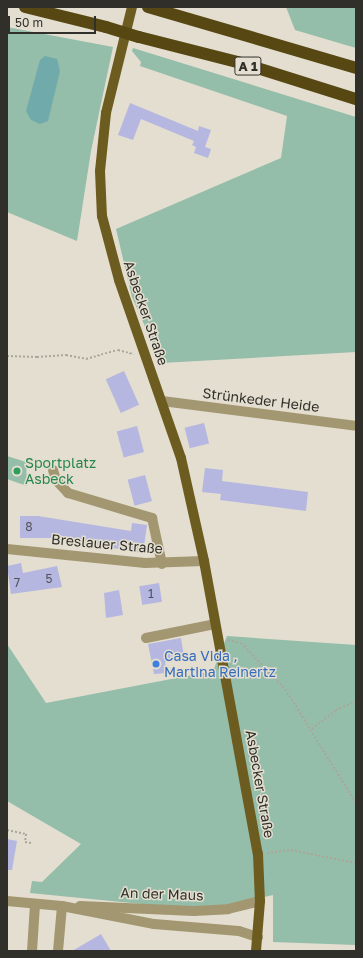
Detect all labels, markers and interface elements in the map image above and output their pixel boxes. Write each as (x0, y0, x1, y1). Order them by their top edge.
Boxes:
scale bar (10, 8, 98, 34)
text: 50 m (15, 15, 43, 30)
road number: A 1 (234, 55, 262, 77)
street label: Asbecker Straße (120, 258, 172, 368)
street label: Strünkeder Heide (202, 385, 320, 415)
place label: Sportplatz Asbeck (25, 455, 96, 488)
marker: Sportplatz Asbeck (12, 466, 22, 476)
house number: 8 (25, 520, 33, 534)
street label: Breslauer Straße (51, 531, 163, 557)
house number: 5 (46, 572, 52, 586)
house number: 7 (14, 576, 20, 590)
house number: 1 (148, 587, 154, 601)
place label: Casa Vida , Martina Reinertz (164, 648, 276, 680)
marker: Casa Vida , Martina Reinertz (151, 659, 161, 669)
street label: Asbecker Straße (242, 729, 278, 839)
street label: An der Maus (120, 884, 204, 904)

